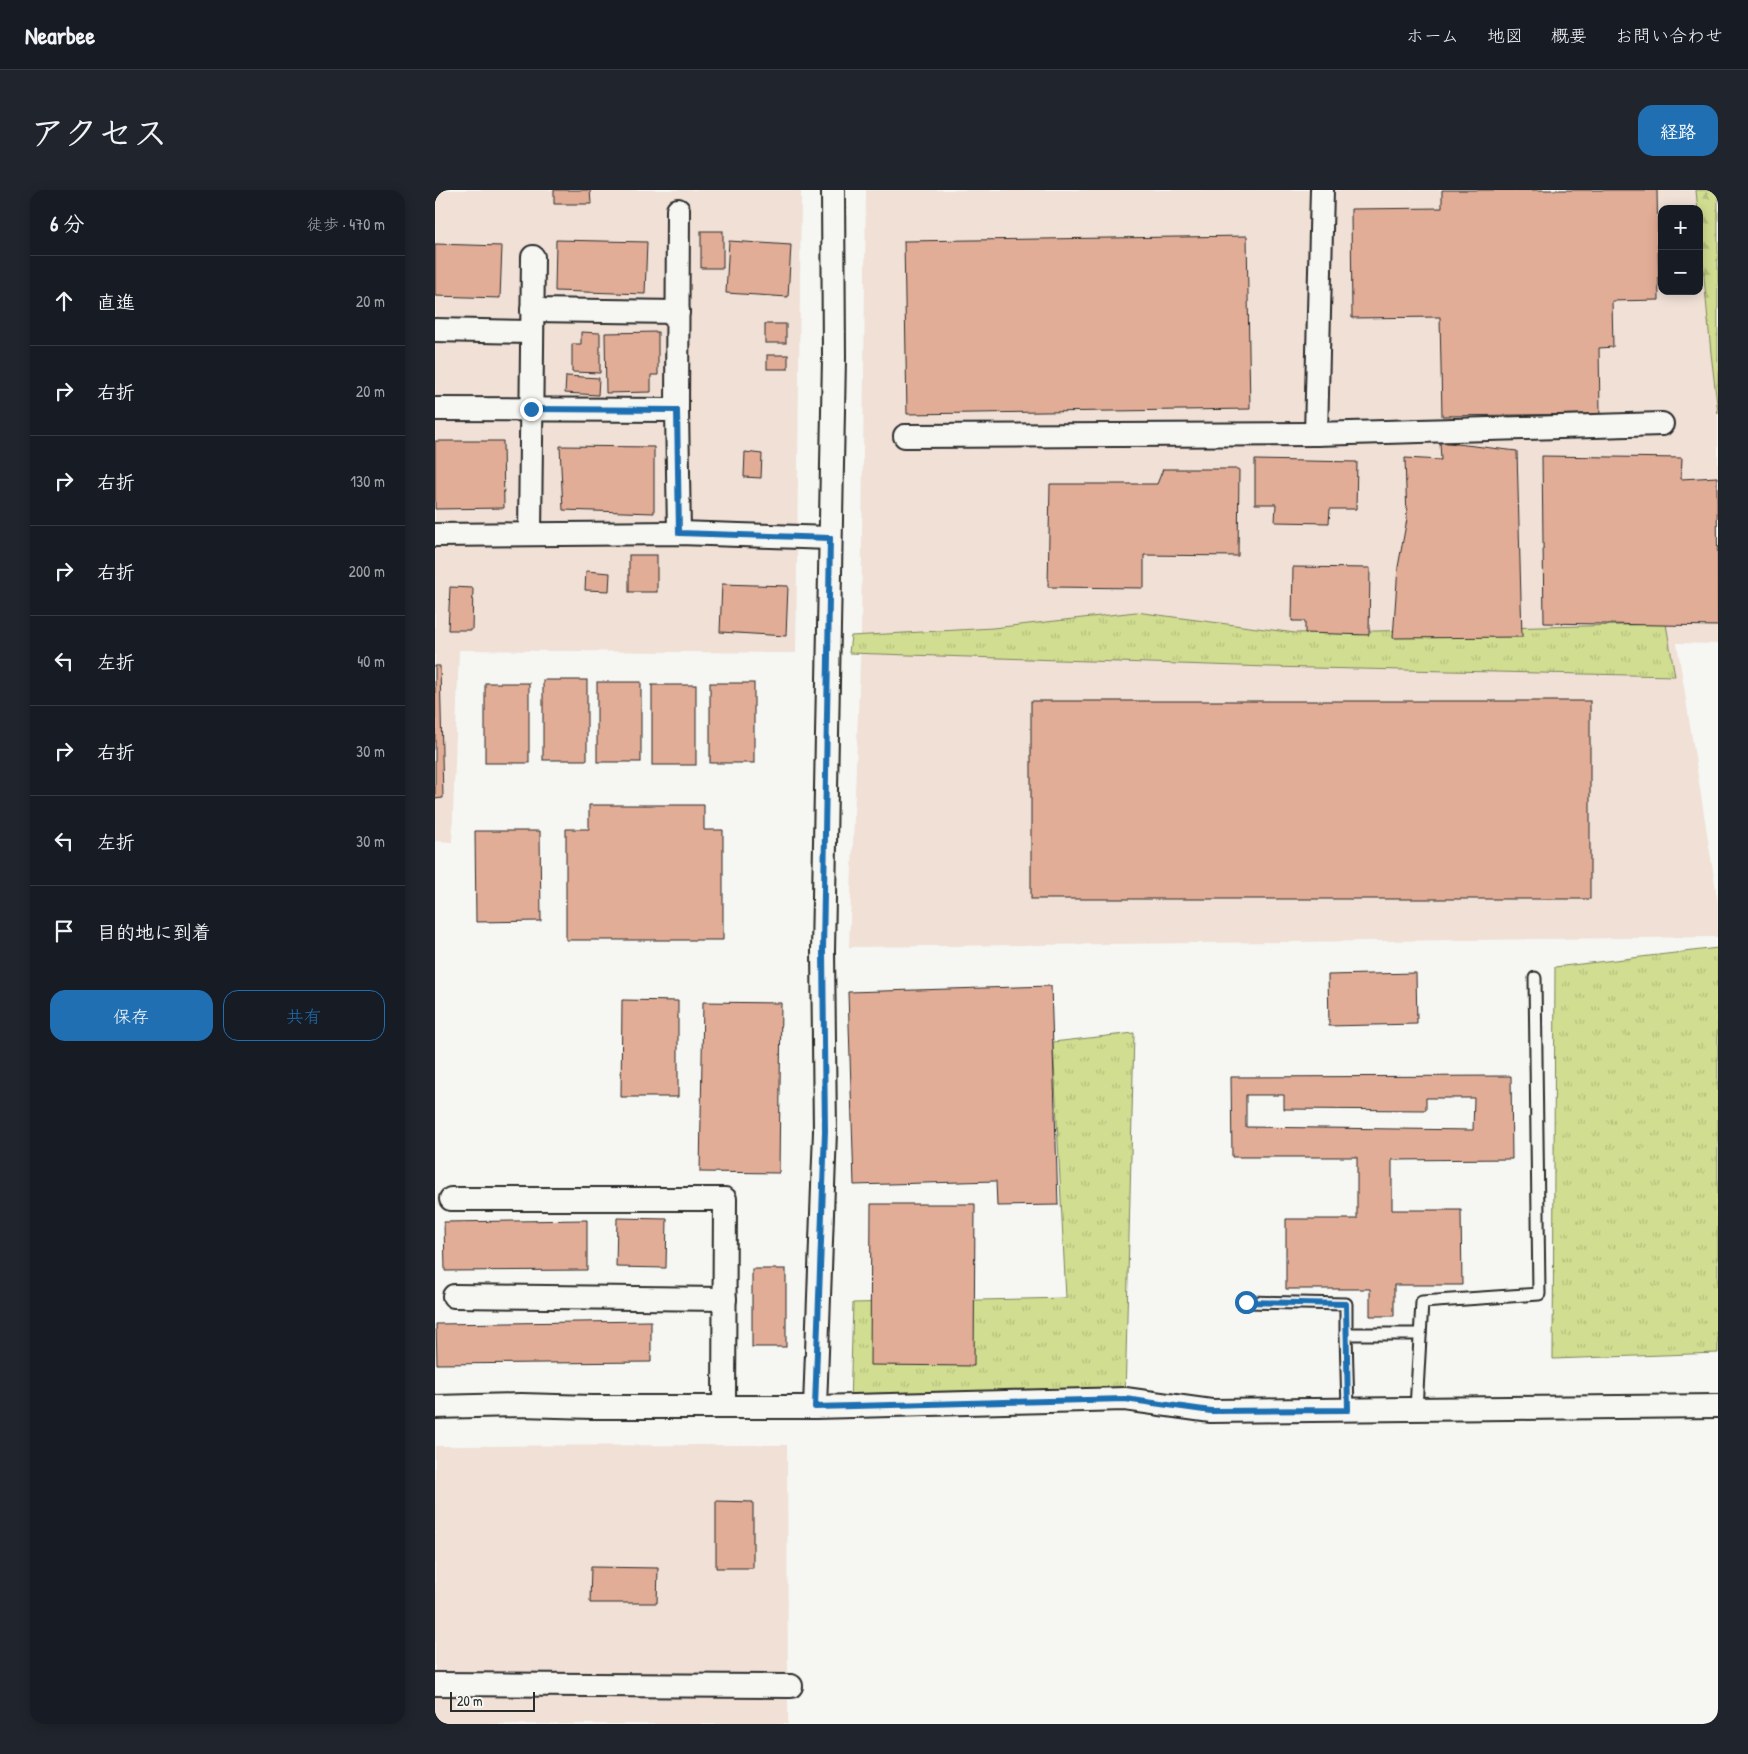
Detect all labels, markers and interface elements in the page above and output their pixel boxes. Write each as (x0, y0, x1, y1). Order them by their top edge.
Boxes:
text: Nearbee (25, 19, 95, 51)
text: ホーム (1406, 23, 1459, 48)
text: 地図 (1487, 23, 1523, 48)
text: 概要 (1551, 23, 1587, 48)
text: お問い合わせ (1615, 23, 1723, 48)
button: 経路 (1638, 105, 1718, 156)
text: アクセス (30, 109, 168, 156)
map controls (1658, 205, 1703, 295)
button: + (1658, 205, 1703, 250)
text: 6 分 (50, 209, 84, 238)
text: 徒歩 · 470 m (307, 213, 385, 235)
button: − (1658, 250, 1703, 295)
icon: ahead (50, 287, 78, 315)
text: 直進 (97, 289, 135, 315)
text: 20 m (356, 290, 385, 312)
icon: right (50, 377, 78, 405)
text: 右折 (97, 379, 135, 405)
text: 20 m (356, 380, 385, 402)
route end (520, 398, 543, 421)
icon: right (50, 467, 78, 495)
text: 右折 (97, 469, 135, 495)
text: 130 m (350, 470, 385, 492)
icon: right (50, 557, 78, 585)
text: 右折 (97, 559, 135, 585)
text: 200 m (349, 560, 385, 582)
icon: left (50, 647, 78, 675)
text: 左折 (97, 649, 135, 675)
text: 40 m (357, 650, 385, 672)
icon: right (50, 737, 78, 765)
text: 右折 (97, 739, 135, 765)
text: 30 m (356, 740, 385, 762)
icon: left (50, 827, 78, 855)
text: 左折 (97, 829, 135, 855)
text: 30 m (356, 830, 385, 852)
icon: arrive (50, 917, 78, 945)
text: 目的地に到着 (97, 919, 211, 945)
button: 保存 (50, 990, 213, 1041)
button: 共有 (223, 990, 385, 1041)
route start (1235, 1291, 1258, 1314)
scale bar (450, 1689, 535, 1712)
text: 20 m (457, 1691, 483, 1710)

